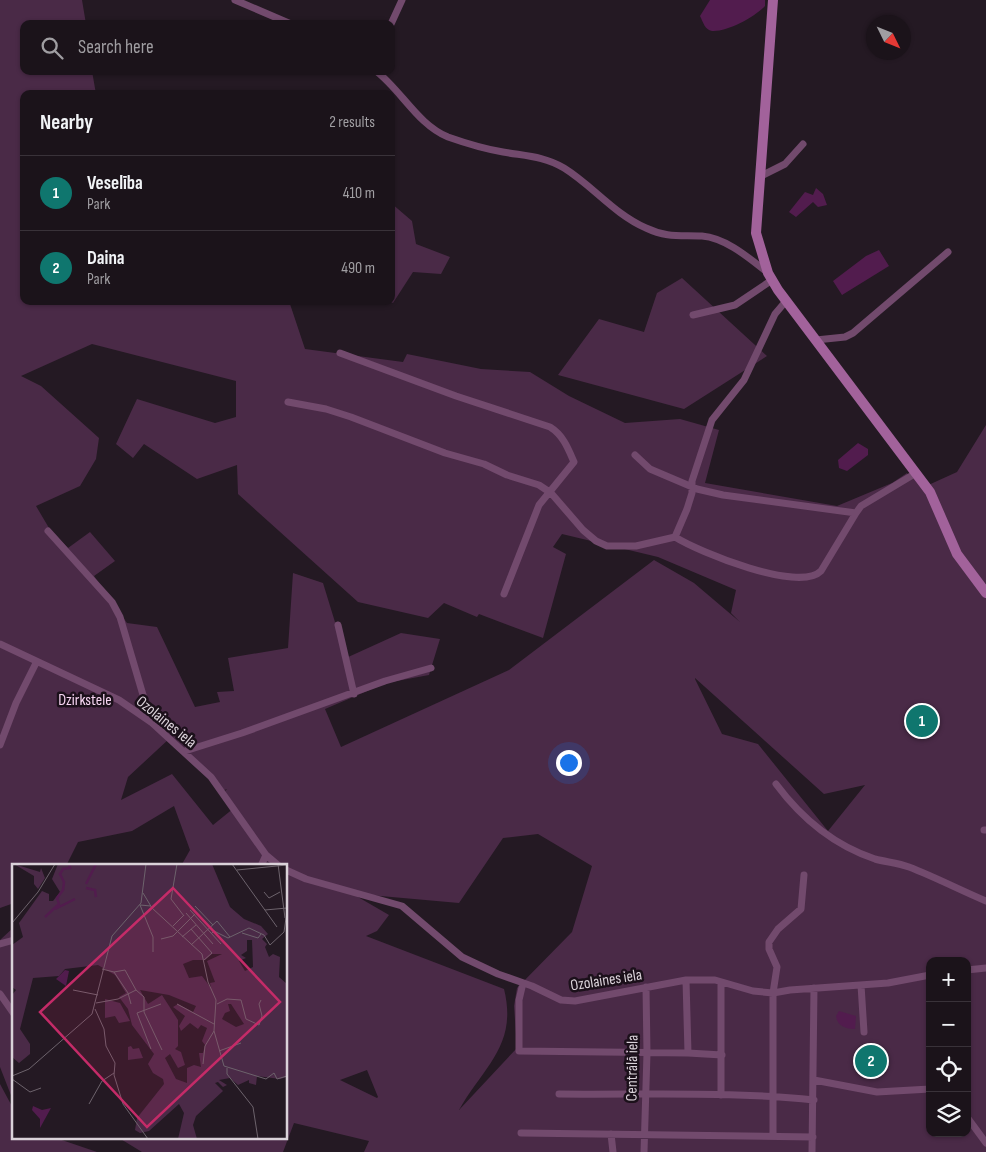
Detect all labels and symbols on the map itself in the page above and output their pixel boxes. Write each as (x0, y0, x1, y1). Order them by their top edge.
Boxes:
north arrow (866, 15, 911, 60)
park label: Dzirkstele (58, 691, 112, 710)
street label: Ozolaines iela (132, 692, 200, 752)
pin: 1 (906, 702, 938, 740)
your location (556, 750, 582, 776)
inset map (12, 864, 288, 1140)
street label: Ozolaines iela (569, 965, 643, 996)
street label: Centrālā iela (622, 1035, 643, 1101)
pin: 2 (855, 1042, 887, 1080)

